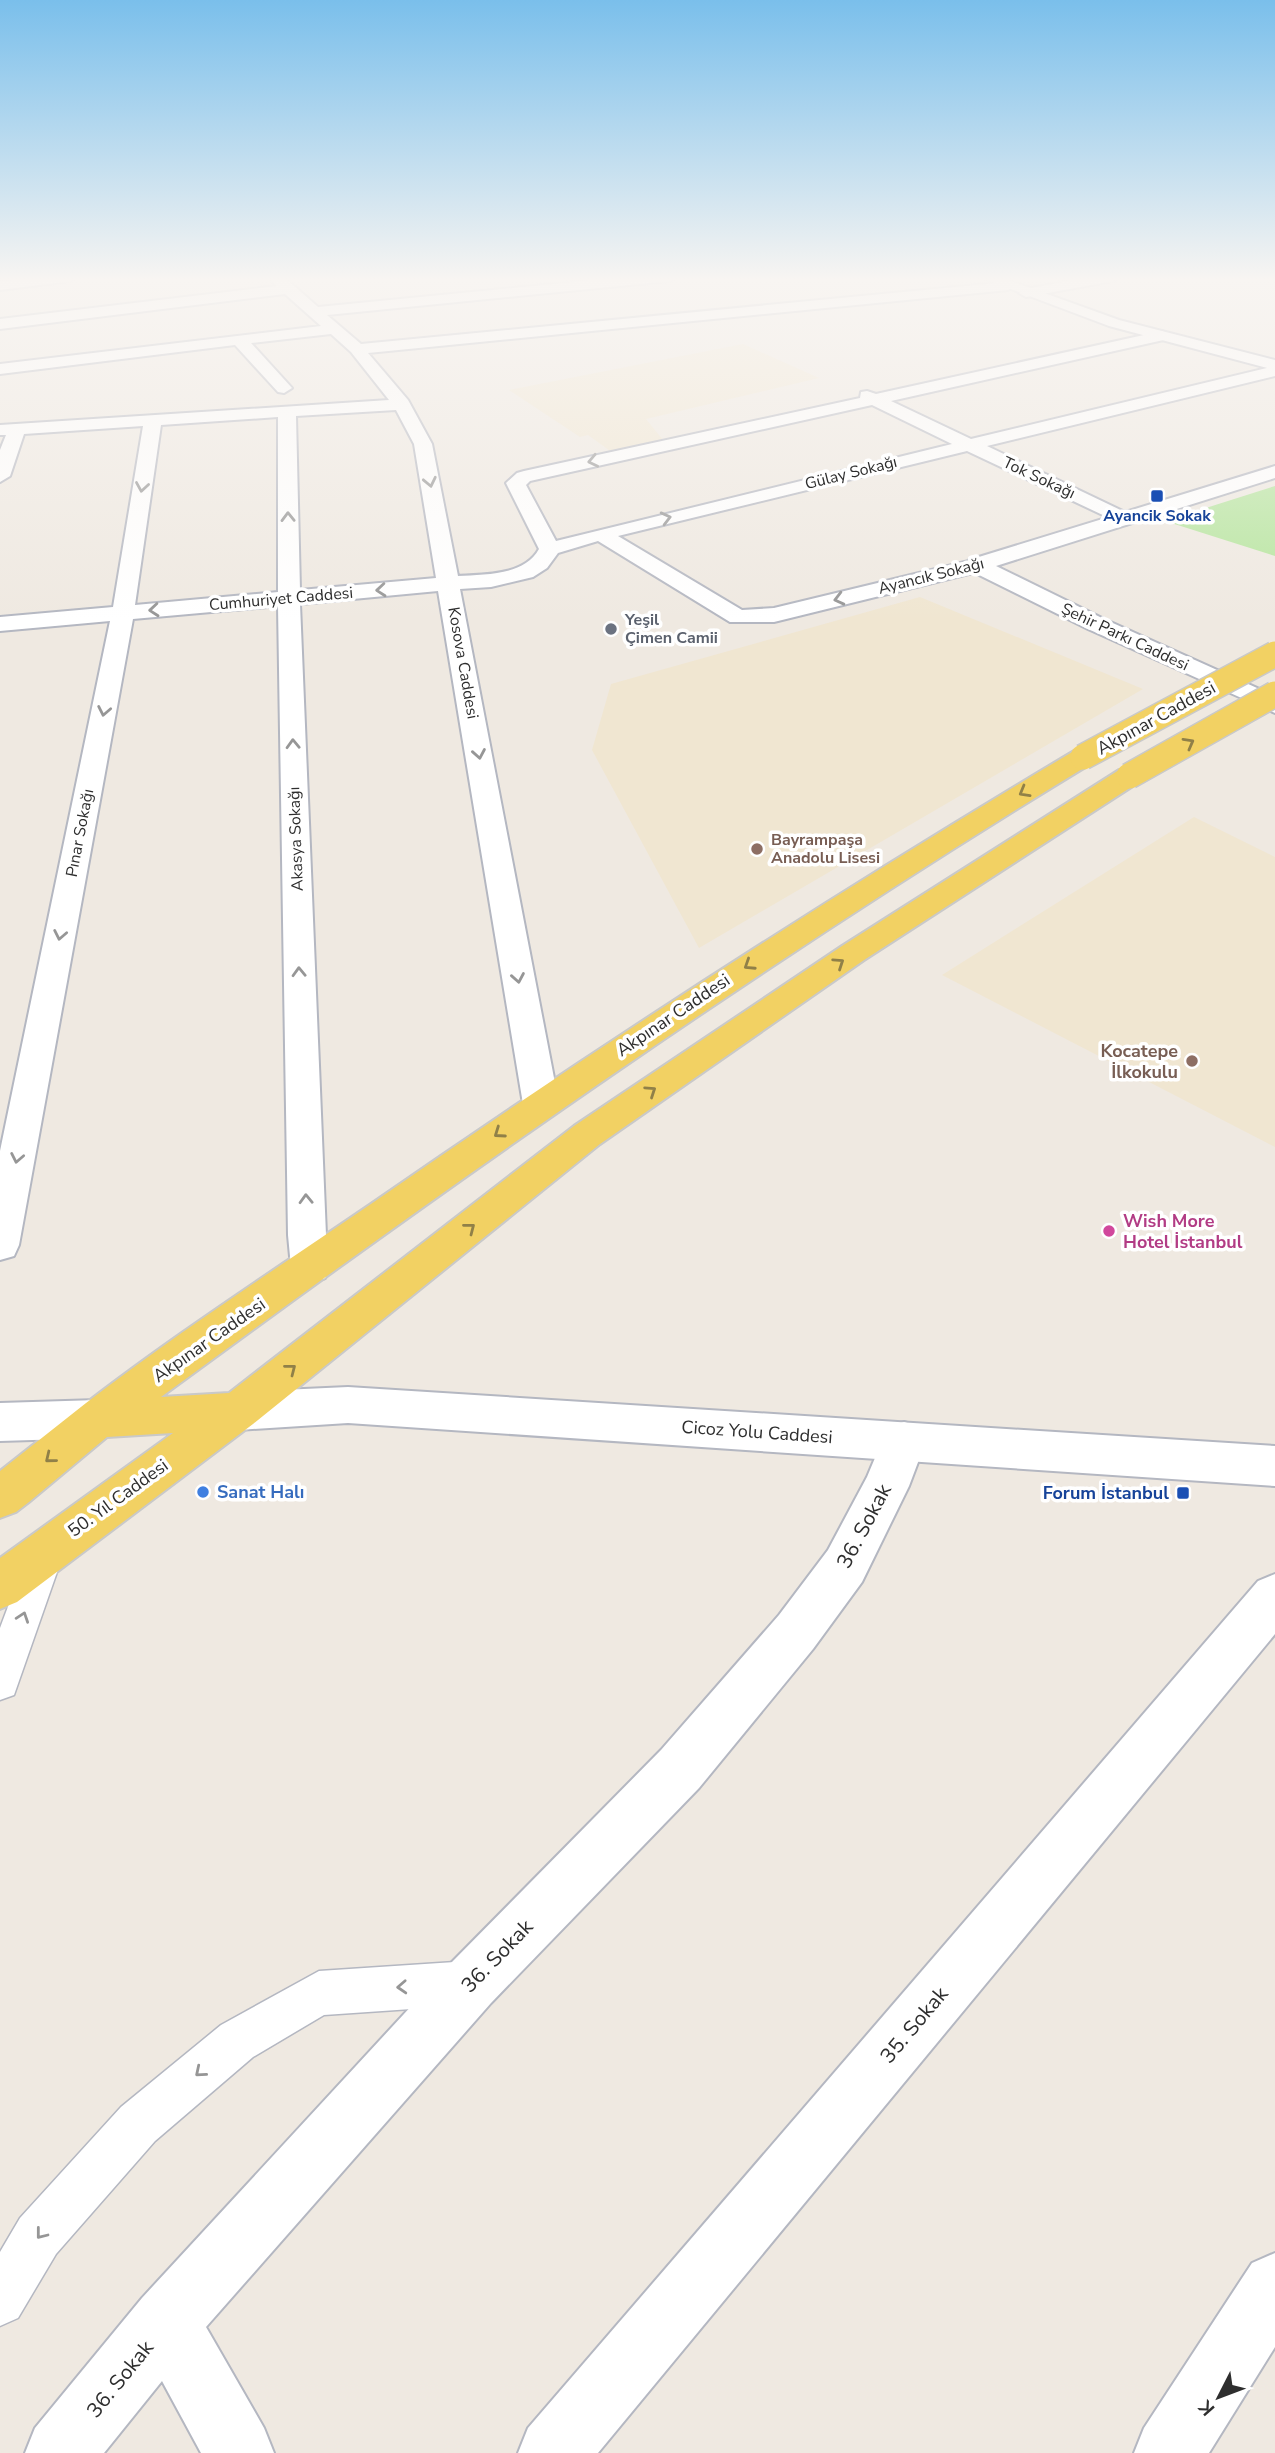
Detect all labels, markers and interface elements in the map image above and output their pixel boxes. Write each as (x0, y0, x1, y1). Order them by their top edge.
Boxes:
street label: Gülay Sokağı (803, 451, 899, 495)
one-way arrow (587, 452, 599, 467)
street label: Tok Sokağı (999, 452, 1079, 504)
one-way arrow (422, 476, 437, 488)
one-way arrow (135, 481, 150, 493)
marker: Ayancik Sokak (1149, 488, 1165, 504)
place label: Ayancik Sokak (1103, 505, 1211, 527)
one-way arrow (280, 511, 296, 522)
one-way arrow (660, 512, 672, 526)
street label: Ayancık Sokağı (876, 552, 986, 600)
street label: Cumhuriyet Caddesi (208, 582, 354, 616)
one-way arrow (375, 582, 386, 597)
one-way arrow (833, 591, 845, 605)
street label: Şehir Parkı Caddesi (1058, 598, 1192, 676)
one-way arrow (149, 602, 160, 617)
street label: Kosova Caddesi (442, 605, 484, 721)
place label: Yeşil Çimen Camii (624, 609, 718, 649)
marker: Yeşil Çimen Camii (603, 621, 619, 637)
street label: Akpınar Caddesi (1092, 675, 1220, 761)
one-way arrow (97, 705, 112, 717)
one-way arrow (285, 738, 301, 749)
one-way arrow (1181, 738, 1194, 751)
one-way arrow (471, 748, 486, 760)
one-way arrow (1019, 784, 1032, 797)
street label: Akasya Sokağı (283, 786, 309, 892)
street label: Pınar Sokağı (61, 787, 99, 879)
place label: Bayrampaşa Anadolu Lisesi (771, 829, 880, 869)
marker: Bayrampaşa Anadolu Lisesi (749, 841, 765, 857)
one-way arrow (54, 929, 69, 941)
one-way arrow (744, 957, 757, 970)
one-way arrow (832, 958, 845, 971)
one-way arrow (292, 966, 307, 977)
street label: Akpınar Caddesi (611, 968, 735, 1062)
one-way arrow (510, 972, 525, 984)
place label: Kocatepe İlkokulu (1100, 1039, 1178, 1084)
marker: Kocatepe İlkokulu (1184, 1053, 1200, 1069)
one-way arrow (644, 1086, 657, 1099)
one-way arrow (494, 1125, 507, 1137)
one-way arrow (10, 1152, 25, 1164)
one-way arrow (298, 1193, 314, 1204)
place label: Wish More Hotel İstanbul (1123, 1209, 1243, 1254)
one-way arrow (462, 1223, 474, 1236)
marker: Wish More Hotel İstanbul (1101, 1223, 1117, 1239)
street label: Akpınar Caddesi (148, 1292, 270, 1388)
one-way arrow (284, 1364, 296, 1377)
street label: Cicoz Yolu Caddesi (681, 1415, 833, 1449)
one-way arrow (45, 1450, 57, 1463)
street label: 50. Yıl Caddesi (63, 1453, 173, 1543)
street label: 36. Sokak (830, 1478, 898, 1573)
place label: Sanat Halı (217, 1480, 304, 1504)
place label: Forum İstanbul (1043, 1481, 1169, 1505)
marker: Sanat Halı (195, 1484, 211, 1500)
marker: Forum İstanbul (1175, 1485, 1191, 1501)
one-way arrow (15, 1611, 29, 1623)
street label: 36. Sokak (455, 1913, 539, 1999)
one-way arrow (397, 1980, 408, 1995)
street label: 35. Sokak (874, 1980, 955, 2069)
one-way arrow (195, 2064, 208, 2076)
one-way arrow (36, 2226, 49, 2239)
street label: 36. Sokak (80, 2334, 160, 2424)
north arrow (1184, 2362, 1254, 2432)
text: K (1192, 2393, 1221, 2421)

